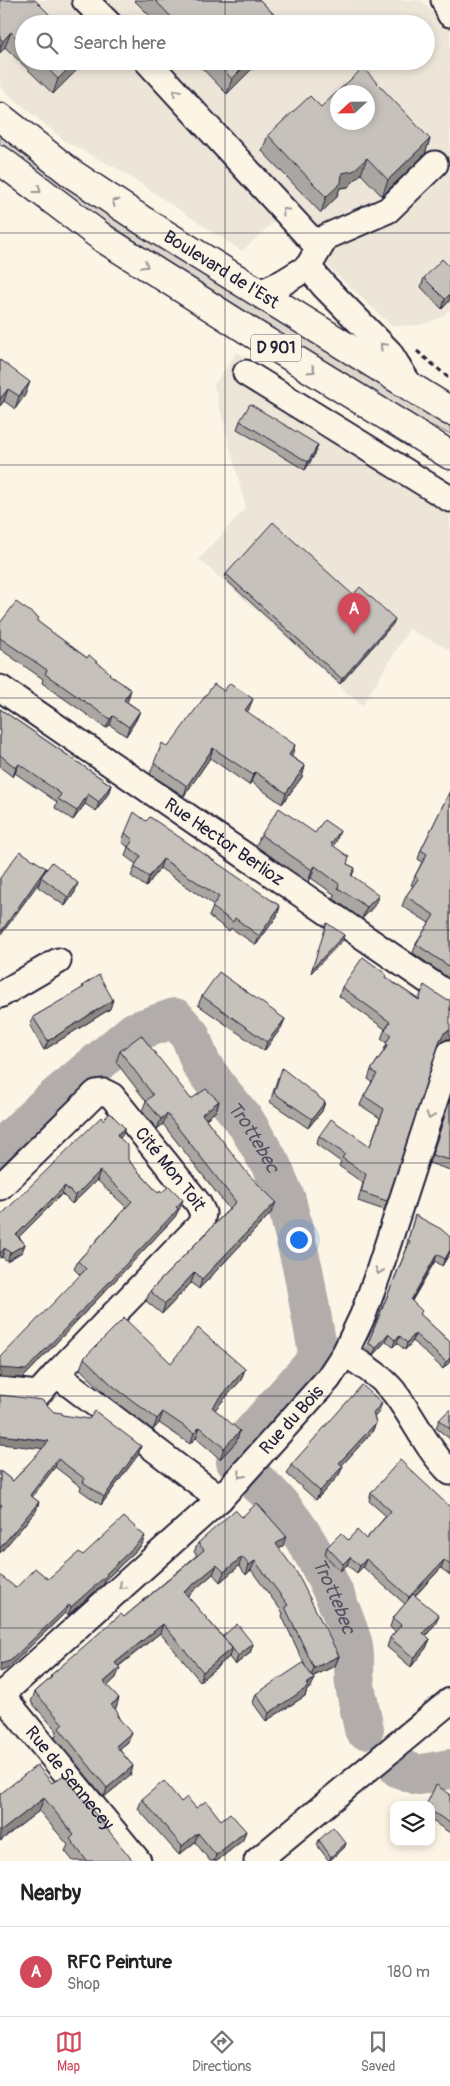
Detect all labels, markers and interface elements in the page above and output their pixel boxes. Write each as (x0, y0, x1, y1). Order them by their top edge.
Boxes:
search box (15, 15, 435, 70)
icon: search (33, 29, 61, 57)
text: Search here (73, 31, 166, 55)
north arrow (330, 85, 375, 130)
one-way arrow (172, 88, 181, 97)
one-way arrow (32, 185, 41, 193)
one-way arrow (111, 199, 120, 208)
one-way arrow (282, 208, 291, 217)
street label: Boulevard de l'Est (159, 225, 284, 314)
one-way arrow (139, 259, 149, 268)
road number: D 901 (251, 334, 301, 362)
one-way arrow (380, 343, 389, 352)
one-way arrow (307, 364, 316, 373)
pin: A (338, 593, 370, 634)
street label: Rue Hector Berlioz (160, 792, 289, 891)
water label: Trottebec (222, 1097, 285, 1177)
one-way arrow (425, 1112, 435, 1120)
street label: Cité Mon Toit (130, 1122, 212, 1215)
your location (286, 1227, 312, 1253)
one-way arrow (375, 1266, 385, 1275)
street label: Rue du Bois (254, 1380, 328, 1459)
one-way arrow (238, 1470, 247, 1479)
water label: Trottebec (307, 1555, 361, 1638)
one-way arrow (119, 1580, 128, 1589)
street label: Rue de Sennecey (20, 1721, 120, 1835)
map controls (390, 1801, 435, 1846)
button: layers (390, 1801, 435, 1846)
text: Nearby (20, 1880, 81, 1907)
text: RFC Peinture (67, 1950, 172, 1974)
text: A (31, 1962, 41, 1982)
text: 180 m (387, 1962, 430, 1982)
text: Shop (67, 1974, 100, 1994)
tab: Map (55, 2028, 83, 2075)
tab: Directions (192, 2028, 251, 2075)
tab: Saved (361, 2028, 395, 2075)

